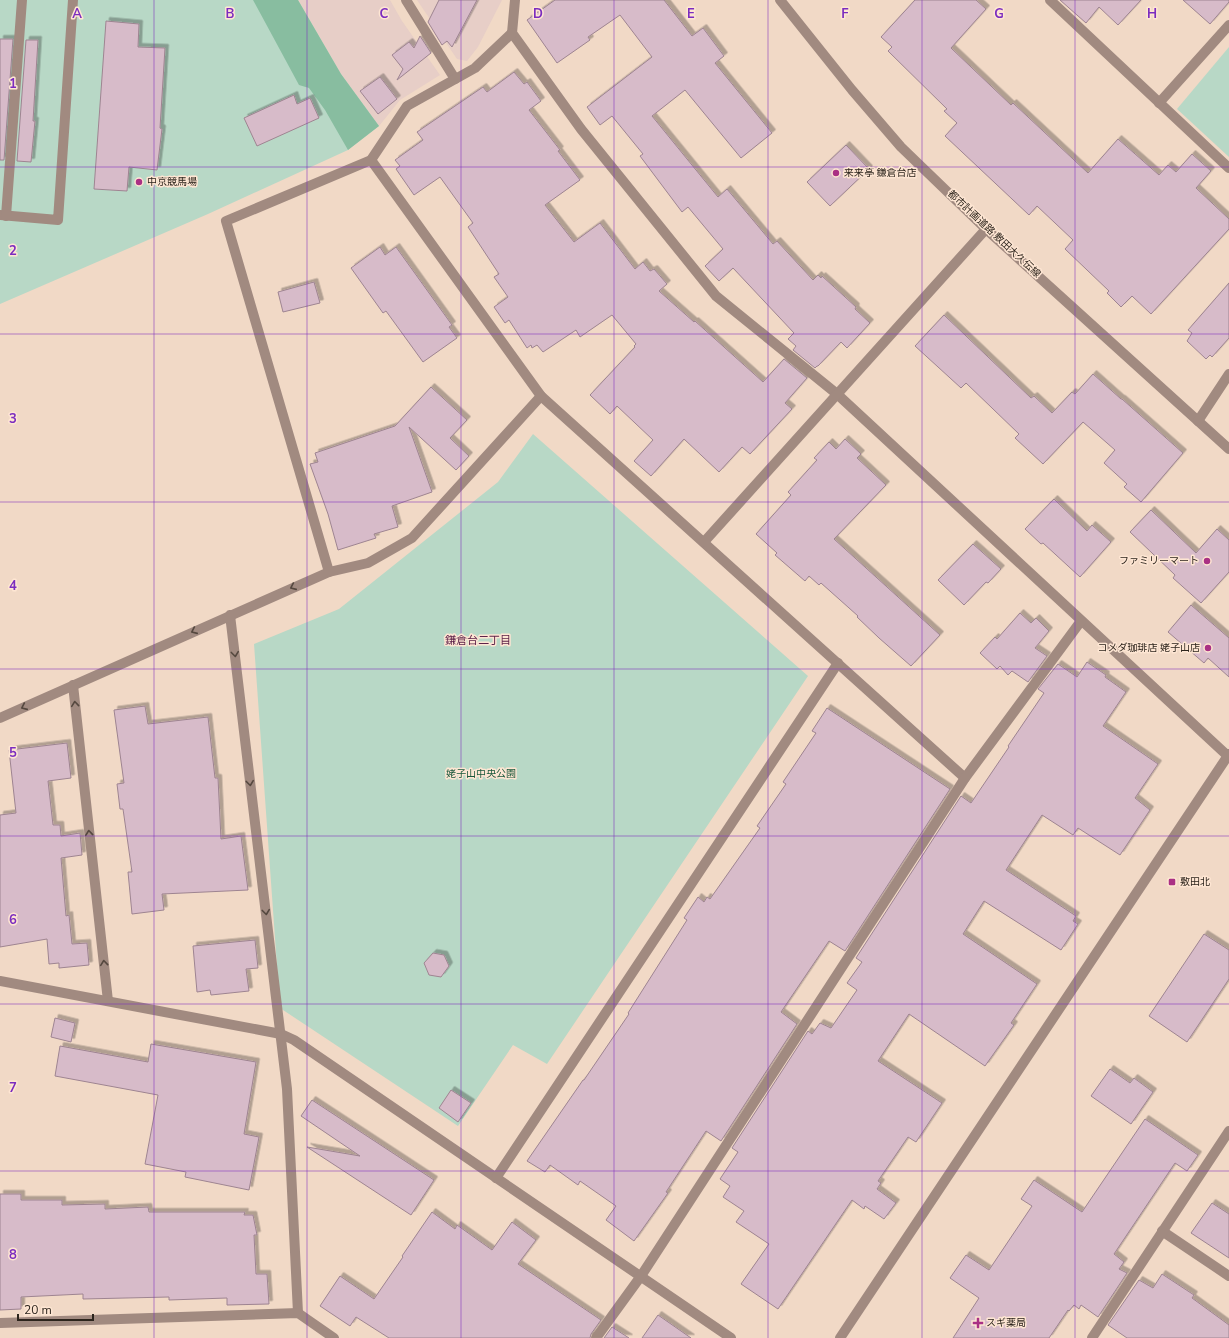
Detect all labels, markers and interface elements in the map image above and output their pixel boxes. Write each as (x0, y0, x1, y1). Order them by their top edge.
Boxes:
text: A (72, 5, 82, 23)
text: B (226, 5, 235, 23)
text: C (380, 5, 389, 23)
text: D (533, 5, 543, 23)
text: E (687, 5, 695, 23)
text: F (841, 5, 849, 23)
text: G (994, 5, 1004, 23)
text: H (1147, 5, 1157, 23)
text: 1 (9, 75, 17, 93)
place label: 来来亭 鎌倉台店 (844, 166, 917, 180)
marker: 来来亭 鎌倉台店 (831, 168, 841, 178)
place label: 中京競馬場 (147, 175, 197, 189)
marker: 中京競馬場 (134, 177, 144, 187)
street label: 都市計画道路 敷田大久伝線 (944, 187, 1044, 281)
text: 2 (9, 242, 17, 260)
text: 3 (9, 410, 17, 428)
place label: ファミリーマート (1119, 554, 1199, 568)
marker: ファミリーマート (1202, 556, 1212, 566)
text: 4 (9, 577, 17, 595)
one-way arrow (290, 583, 297, 591)
one-way arrow (191, 626, 199, 634)
district label: 鎌倉台二丁目 (445, 633, 511, 648)
place label: コメダ珈琲店 姥子山店 (1097, 641, 1200, 655)
marker: コメダ珈琲店 姥子山店 (1203, 643, 1213, 653)
one-way arrow (230, 651, 239, 657)
one-way arrow (70, 701, 79, 707)
one-way arrow (21, 702, 28, 710)
text: 5 (9, 744, 17, 762)
park label: 姥子山中央公園 (446, 767, 516, 781)
one-way arrow (245, 780, 254, 786)
one-way arrow (85, 830, 94, 836)
place label: 敷田北 (1180, 875, 1210, 889)
marker: 敷田北 (1167, 877, 1177, 887)
one-way arrow (261, 909, 270, 915)
text: 6 (9, 911, 17, 929)
one-way arrow (100, 960, 109, 966)
text: 7 (9, 1079, 17, 1097)
text: 8 (9, 1246, 17, 1264)
scale bar (18, 1296, 93, 1322)
text: 20 m (24, 1302, 52, 1318)
place label: スギ薬局 (986, 1316, 1026, 1330)
marker: スギ薬局 (973, 1318, 983, 1328)

